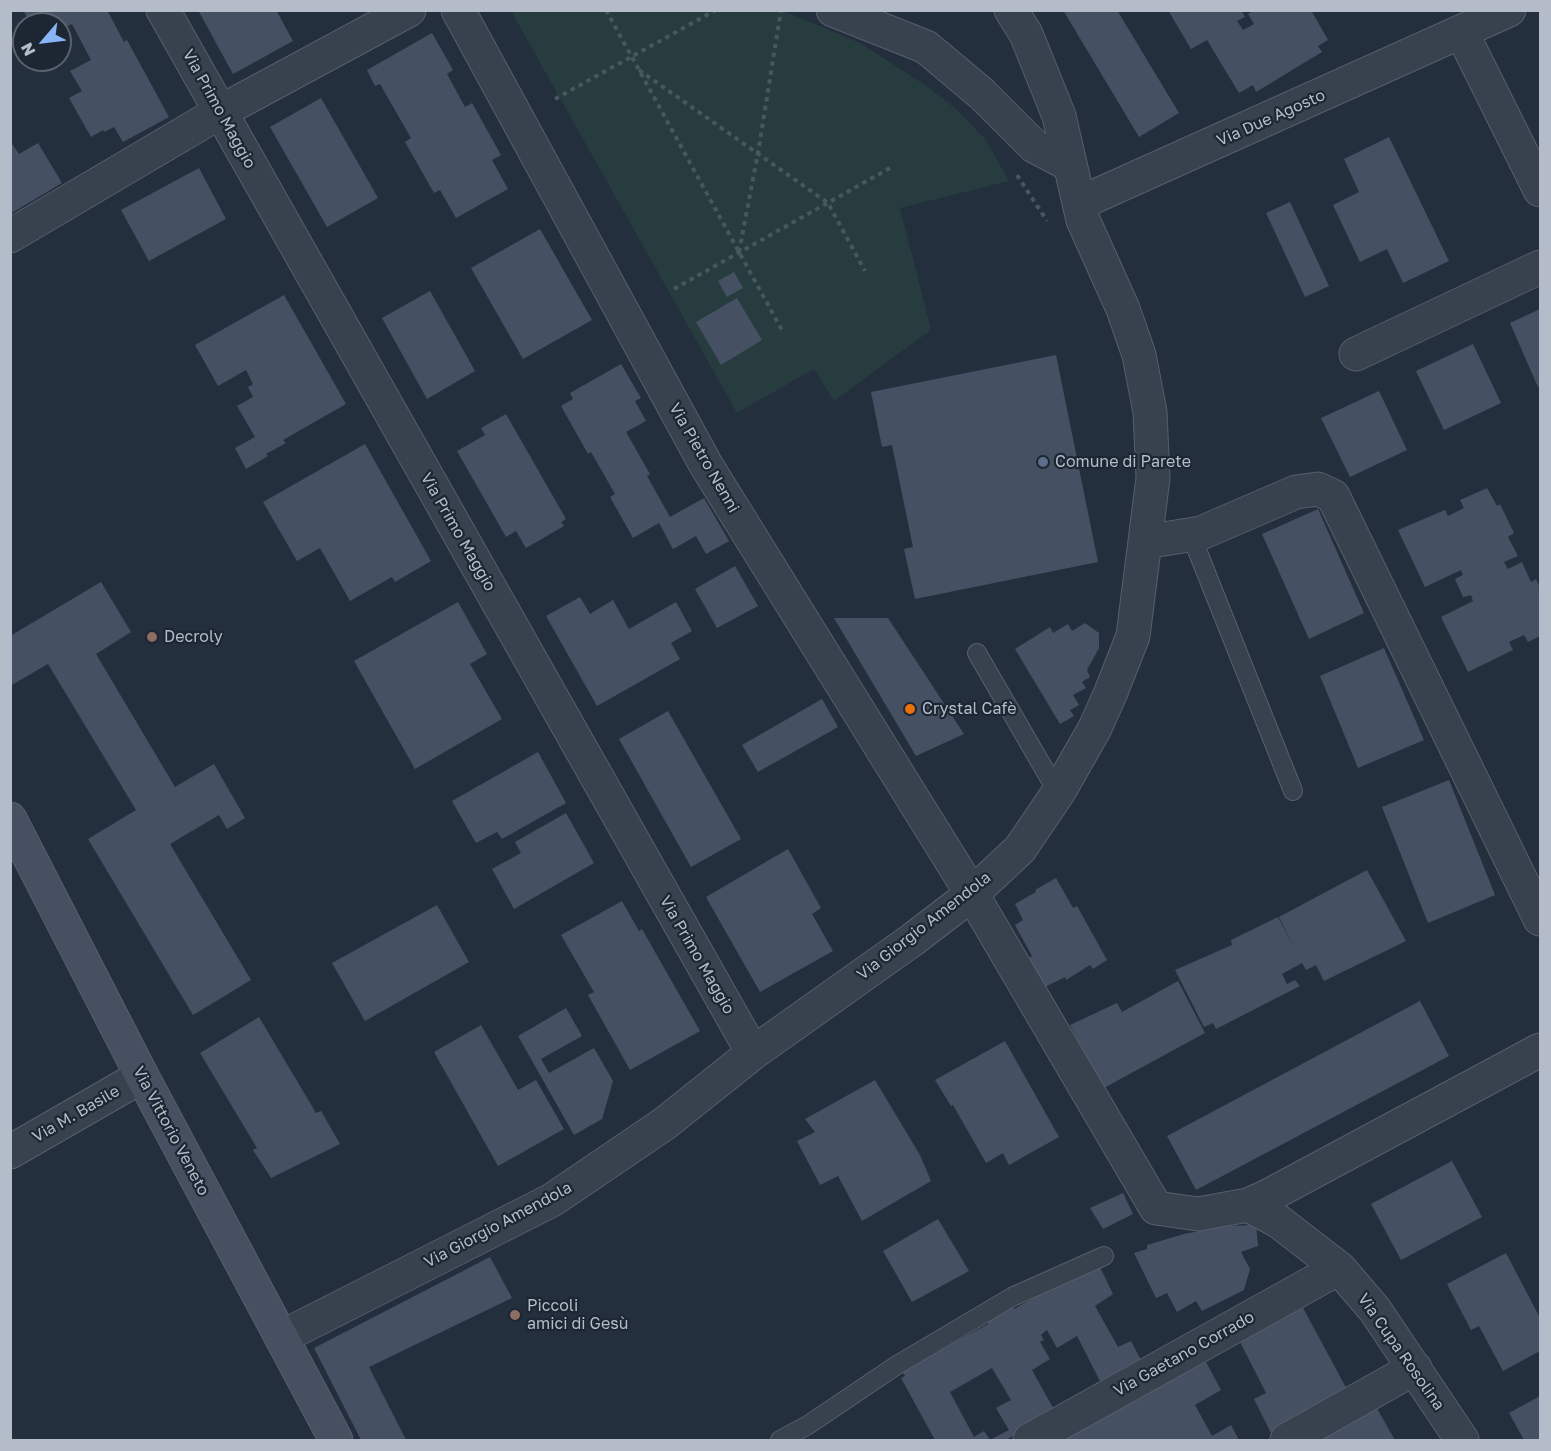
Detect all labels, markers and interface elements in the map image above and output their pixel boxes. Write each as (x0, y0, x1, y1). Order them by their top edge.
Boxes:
north arrow (12, 12, 72, 72)
text: N (16, 39, 40, 60)
street label: Via Primo Maggio (178, 46, 260, 172)
street label: Via Due Agosto (1214, 85, 1328, 151)
street label: Via Pietro Nenni (665, 400, 743, 516)
place label: Comune di Parete (1055, 452, 1191, 472)
marker: Comune di Parete (1036, 455, 1050, 469)
street label: Via Primo Maggio (416, 470, 500, 594)
place label: Decroly (164, 627, 223, 647)
marker: Decroly (145, 630, 159, 644)
place label: Crystal Cafè (922, 699, 1016, 719)
marker: Crystal Cafè (903, 702, 917, 716)
street label: Via Giorgio Amendola (853, 868, 995, 984)
street label: Via Primo Maggio (655, 893, 739, 1017)
street label: Via Vittorio Veneto (129, 1063, 213, 1199)
street label: Via M. Basile (29, 1081, 123, 1147)
street label: Via Giorgio Amendola (421, 1178, 575, 1272)
street label: Via Cupa Rosolina (1354, 1290, 1448, 1414)
place label: Piccoli amici di Gesù (527, 1296, 628, 1334)
street label: Via Gaetano Corrado (1110, 1307, 1258, 1401)
marker: Piccoli amici di Gesù (508, 1308, 522, 1322)

